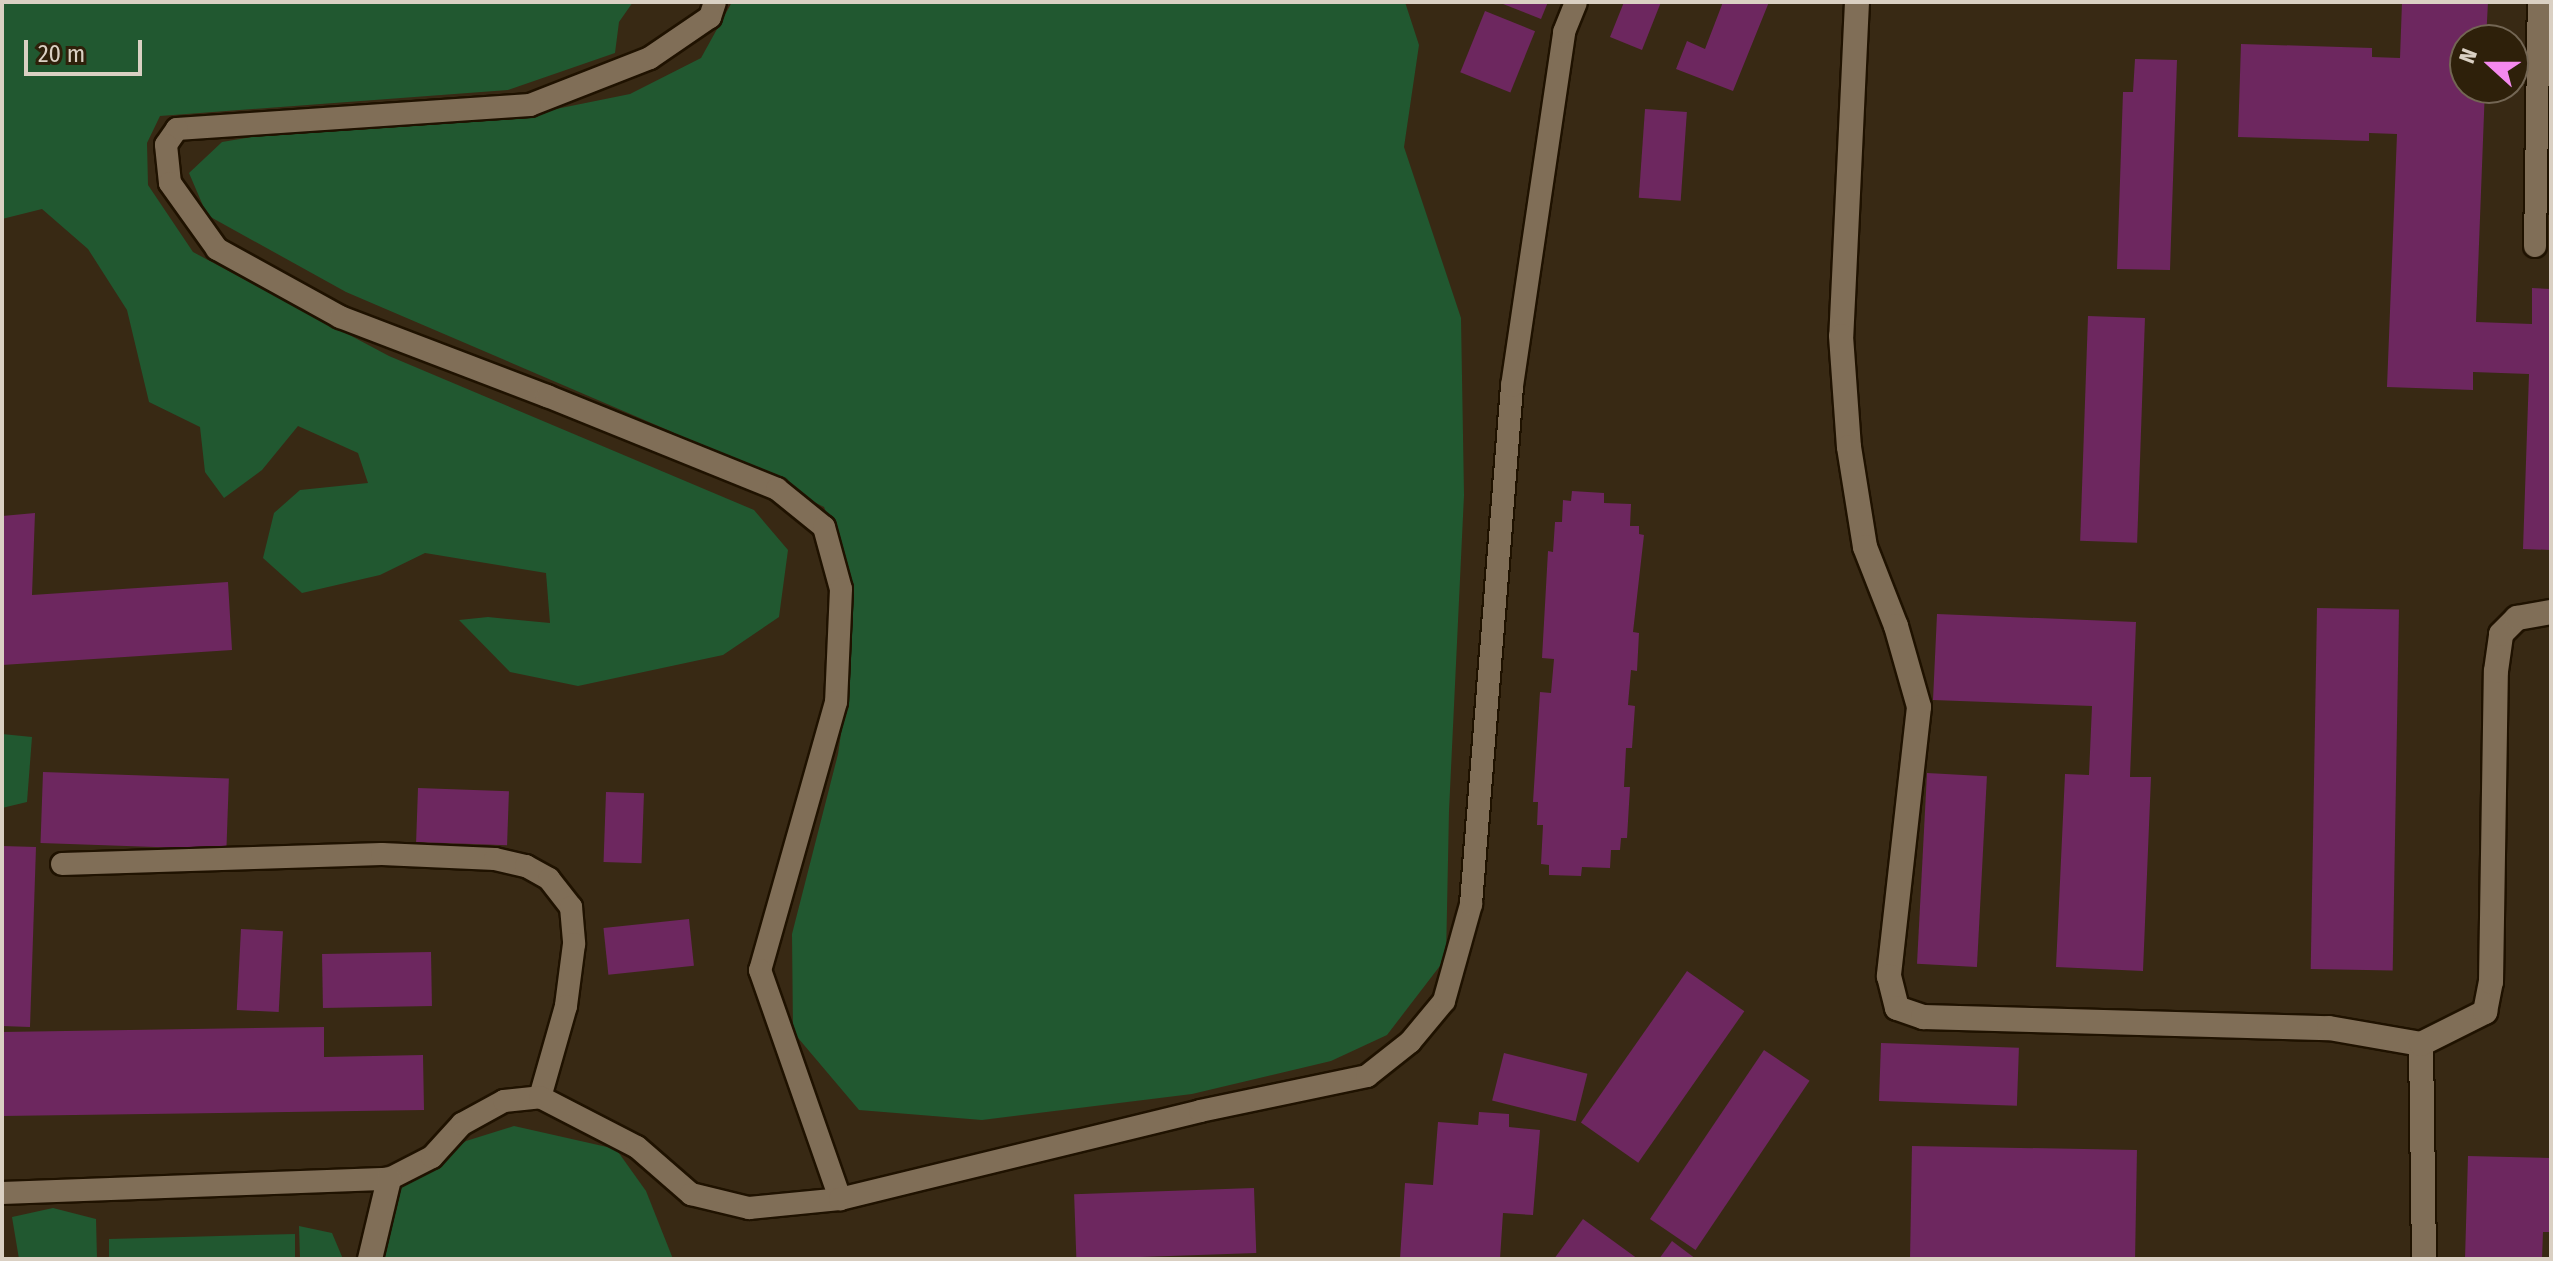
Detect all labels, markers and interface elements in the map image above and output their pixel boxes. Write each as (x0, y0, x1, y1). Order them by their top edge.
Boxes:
scale bar (28, 24, 146, 74)
north arrow (2449, 24, 2529, 104)
text: 20 m (38, 40, 85, 68)
text: N (2453, 45, 2483, 67)

